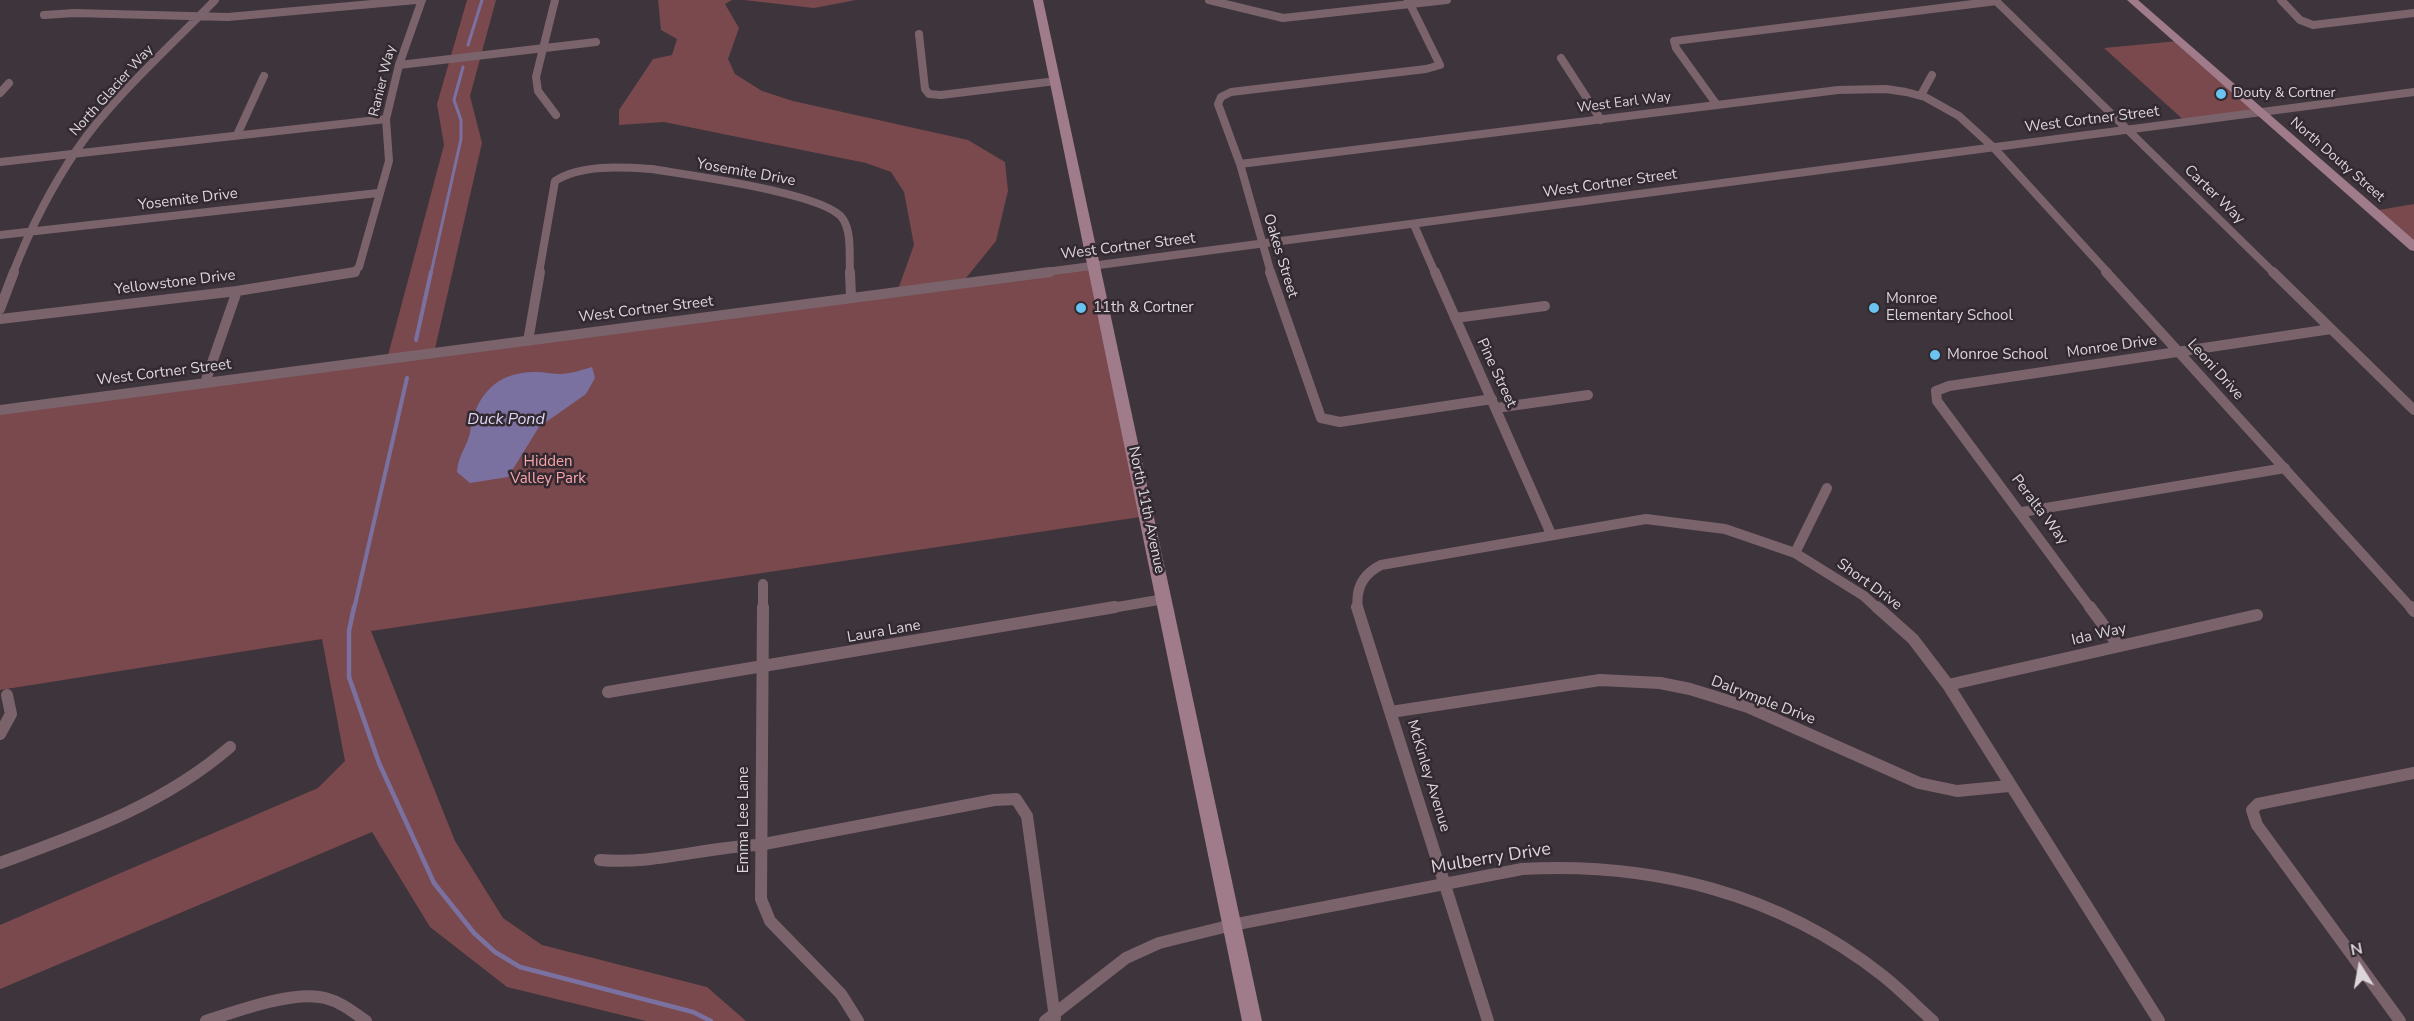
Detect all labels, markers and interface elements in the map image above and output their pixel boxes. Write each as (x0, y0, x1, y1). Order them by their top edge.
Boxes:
street label: North Glacier Way (67, 42, 157, 140)
street label: Ranier Way (366, 43, 400, 119)
place label: Douty & Cortner (2233, 86, 2336, 102)
marker: Douty & Cortner (2214, 87, 2228, 101)
street label: West Earl Way (1576, 89, 1672, 117)
street label: West Cortner Street (2024, 103, 2160, 137)
street label: North Douty Street (2286, 114, 2388, 206)
street label: Yosemite Drive (695, 155, 797, 191)
street label: Carter Way (2180, 162, 2248, 228)
street label: West Cortner Street (1542, 166, 1678, 202)
street label: Yosemite Drive (137, 185, 239, 215)
street label: Oakes Street (1259, 212, 1301, 300)
street label: West Cortner Street (1060, 230, 1196, 264)
street label: Yellowstone Drive (113, 267, 237, 299)
place label: Monroe Elementary School (1886, 290, 2013, 325)
street label: West Cortner Street (578, 293, 714, 327)
place label: 11th & Cortner (1093, 299, 1194, 317)
marker: 11th & Cortner (1074, 301, 1088, 315)
marker: Monroe Elementary School (1867, 301, 1881, 315)
street label: Monroe Drive (2066, 332, 2158, 362)
street label: Pine Street (1472, 336, 1520, 410)
street label: Leoni Drive (2183, 336, 2247, 404)
place label: Monroe School (1947, 346, 2048, 364)
marker: Monroe School (1928, 348, 1942, 362)
street label: West Cortner Street (96, 356, 232, 390)
water label: Duck Pond (467, 410, 545, 430)
street label: North 11th Avenue (1124, 445, 1168, 575)
park label: Hidden Valley Park (510, 453, 586, 488)
street label: Peralta Way (2007, 471, 2071, 549)
street label: Short Drive (1833, 555, 1905, 615)
street label: Laura Lane (846, 617, 922, 647)
street label: Ida Way (2070, 620, 2128, 650)
street label: Dalrymple Drive (1708, 673, 1818, 729)
street label: McKinley Avenue (1402, 718, 1454, 834)
street label: Emma Lee Lane (735, 767, 753, 873)
street label: Mulberry Drive (1430, 839, 1552, 879)
north arrow (2330, 937, 2390, 997)
text: N (2349, 937, 2365, 961)

